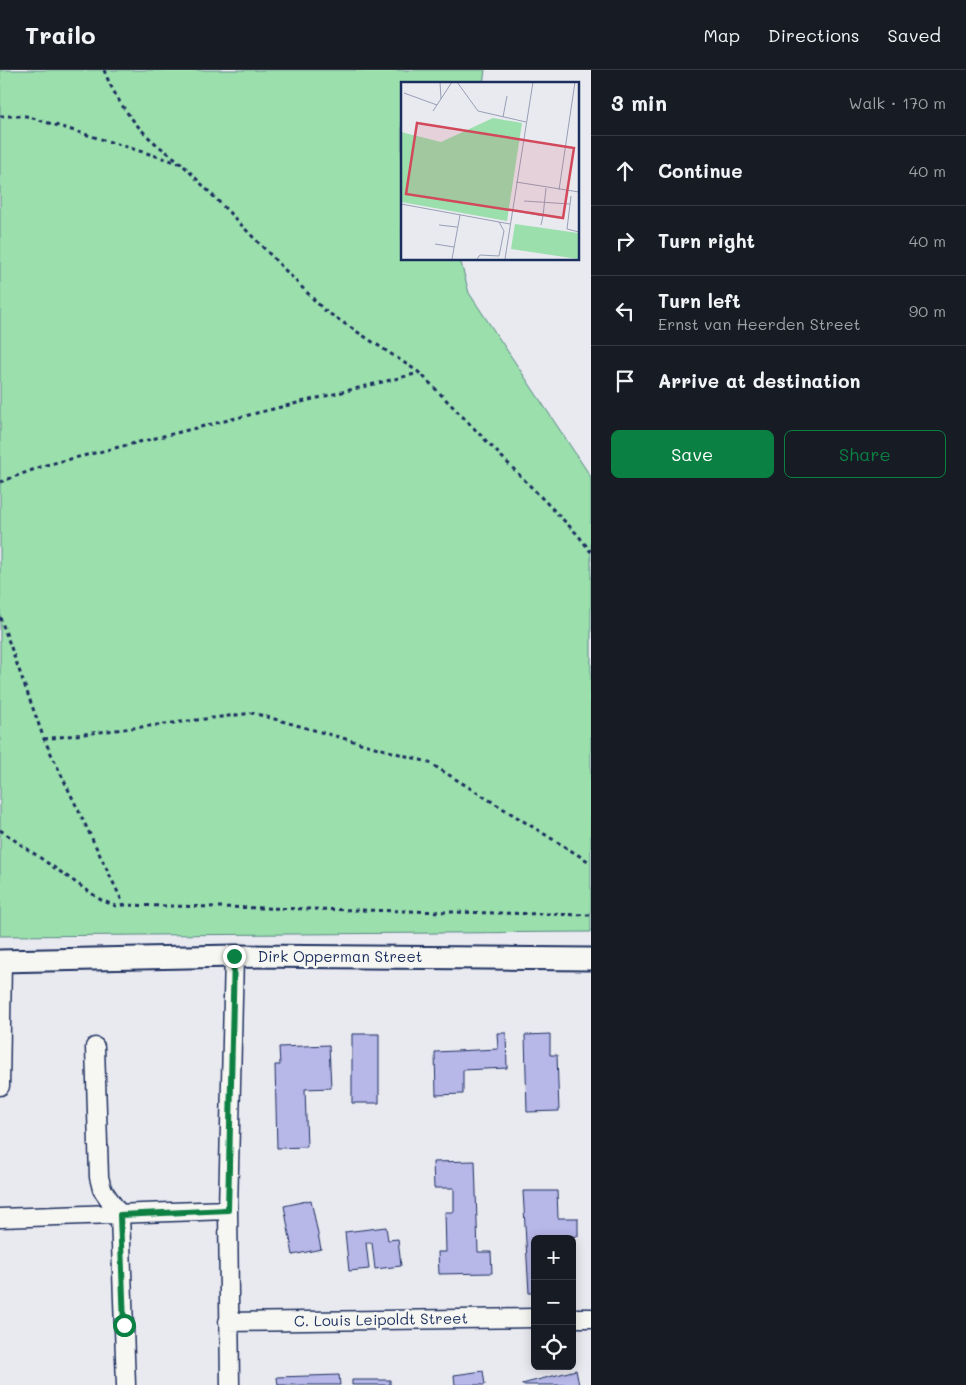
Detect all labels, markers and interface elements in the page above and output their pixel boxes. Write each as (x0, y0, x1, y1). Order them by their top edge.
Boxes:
text: Trailo (25, 19, 96, 50)
text: Map (703, 23, 740, 47)
text: Directions (768, 23, 860, 47)
text: Saved (888, 23, 941, 47)
inset map (401, 82, 578, 260)
text: 3 min (611, 89, 667, 116)
text: Walk · 170 m (848, 92, 946, 113)
icon: ahead (611, 157, 639, 185)
text: Continue (658, 158, 743, 183)
text: 40 m (909, 160, 946, 181)
icon: right (611, 227, 639, 255)
text: Turn right (658, 228, 755, 253)
text: 40 m (909, 230, 946, 251)
text: Turn left (658, 288, 741, 313)
icon: left (611, 297, 639, 325)
text: 90 m (909, 300, 946, 321)
text: Ernst van Heerden Street (658, 313, 861, 334)
icon: arrive (611, 367, 639, 395)
text: Arrive at destination (658, 368, 861, 393)
button: Save (611, 430, 774, 478)
button: Share (784, 430, 946, 478)
route end (223, 945, 246, 968)
street label: Dirk Opperman Street (258, 946, 422, 966)
map controls (531, 1235, 576, 1370)
button: + (531, 1235, 576, 1280)
button: − (531, 1280, 576, 1325)
street label: C. Louis Leipoldt Street (294, 1307, 468, 1331)
route start (113, 1314, 136, 1337)
button: locate (531, 1325, 576, 1370)

